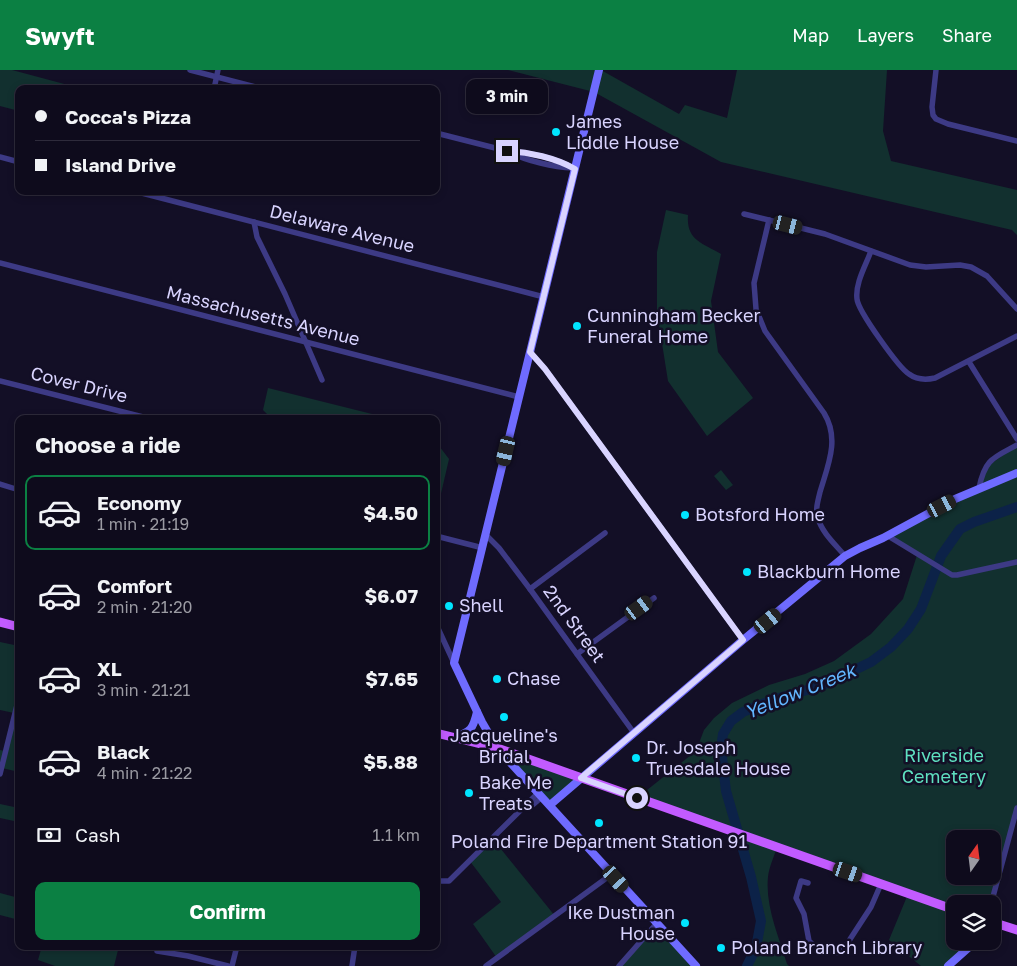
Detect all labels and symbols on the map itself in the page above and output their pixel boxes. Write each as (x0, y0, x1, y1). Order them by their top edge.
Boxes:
callout: 3 min (466, 78, 548, 114)
place label: James Liddle House (566, 110, 679, 153)
marker: James Liddle House (550, 126, 562, 138)
route end (496, 140, 518, 162)
street label: Delaware Avenue (268, 199, 417, 257)
car (771, 214, 804, 236)
street label: Massachusetts Avenue (164, 280, 362, 350)
place label: Cunningham Becker Funeral Home (587, 304, 760, 347)
marker: Cunningham Becker Funeral Home (571, 320, 583, 332)
street label: Cover Drive (29, 361, 130, 407)
car (495, 435, 516, 467)
car (925, 493, 958, 519)
place label: Botsford Home (695, 503, 825, 525)
marker: Botsford Home (679, 509, 691, 521)
place label: Blackburn Home (757, 560, 900, 582)
marker: Blackburn Home (741, 566, 753, 578)
street label: 2nd Street (539, 580, 610, 666)
car (622, 593, 655, 623)
place label: Shell (459, 594, 504, 616)
marker: Shell (443, 600, 455, 612)
car (751, 606, 784, 636)
water label: Yellow Creek (741, 657, 861, 723)
place label: Chase (507, 667, 560, 689)
marker: Chase (491, 673, 503, 685)
marker: Jacqueline's Bridal (498, 711, 510, 723)
place label: Jacqueline's Bridal (450, 724, 558, 767)
place label: Dr. Joseph Truesdale House (646, 736, 791, 779)
park label: Riverside Cemetery (902, 744, 986, 787)
marker: Dr. Joseph Truesdale House (630, 752, 642, 764)
place label: Bake Me Treats (479, 771, 552, 814)
marker: Bake Me Treats (463, 787, 475, 799)
route start (626, 787, 648, 809)
marker: Poland Fire Department Station 91 (593, 817, 605, 829)
place label: Poland Fire Department Station 91 (451, 830, 748, 852)
north arrow (946, 830, 1001, 885)
car (831, 860, 864, 884)
car (600, 863, 631, 895)
place label: Ike Dustman House (567, 901, 675, 944)
marker: Ike Dustman House (679, 917, 691, 929)
place label: Poland Branch Library (731, 936, 922, 958)
marker: Poland Branch Library (715, 942, 727, 954)

